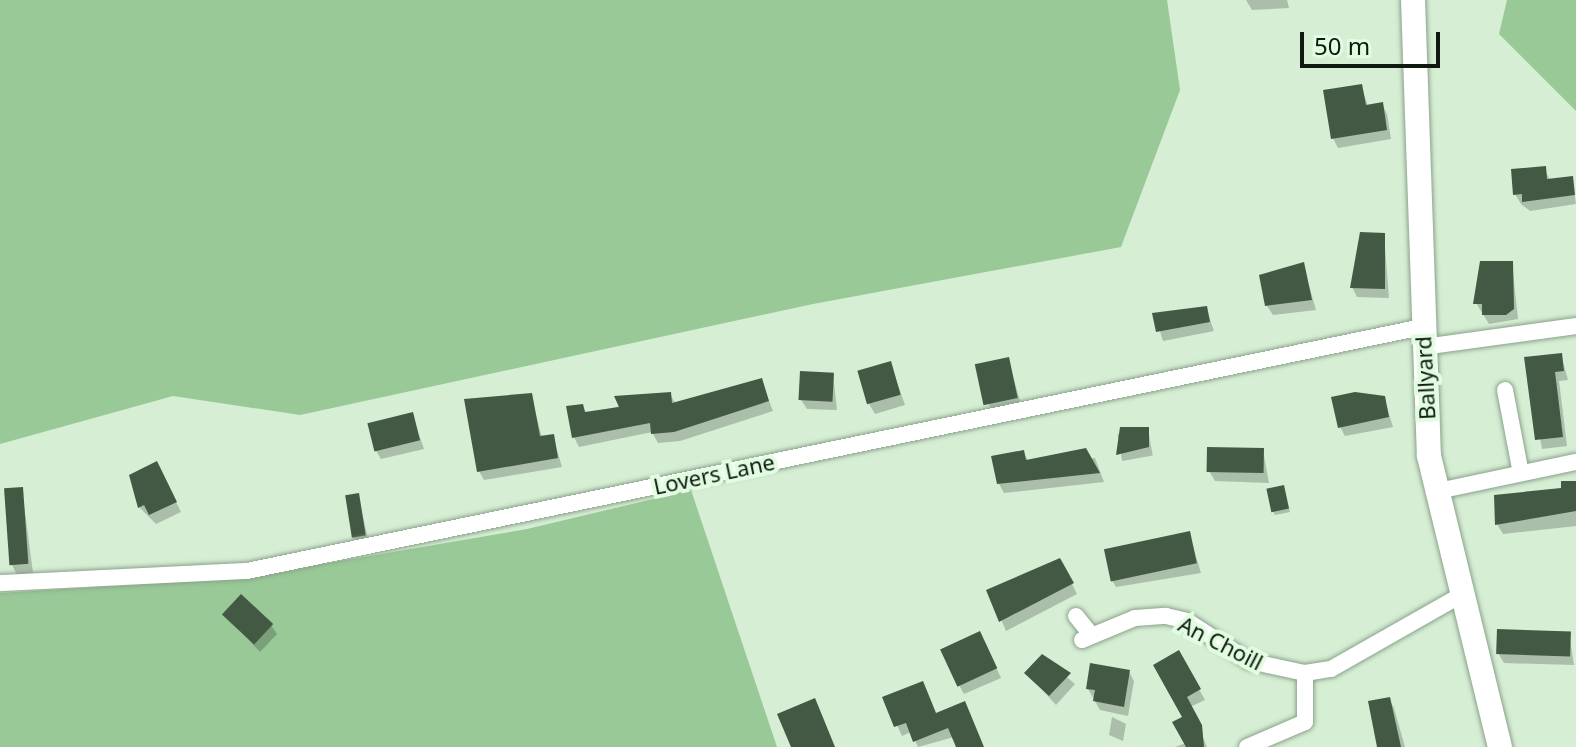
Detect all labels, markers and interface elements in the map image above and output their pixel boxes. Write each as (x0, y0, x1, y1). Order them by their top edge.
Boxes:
scale bar (1304, 16, 1444, 66)
text: 50 m (1314, 29, 1370, 62)
street label: Ballyard (1410, 336, 1440, 420)
street label: Lovers Lane (651, 448, 777, 500)
street label: An Choill (1174, 611, 1268, 675)

